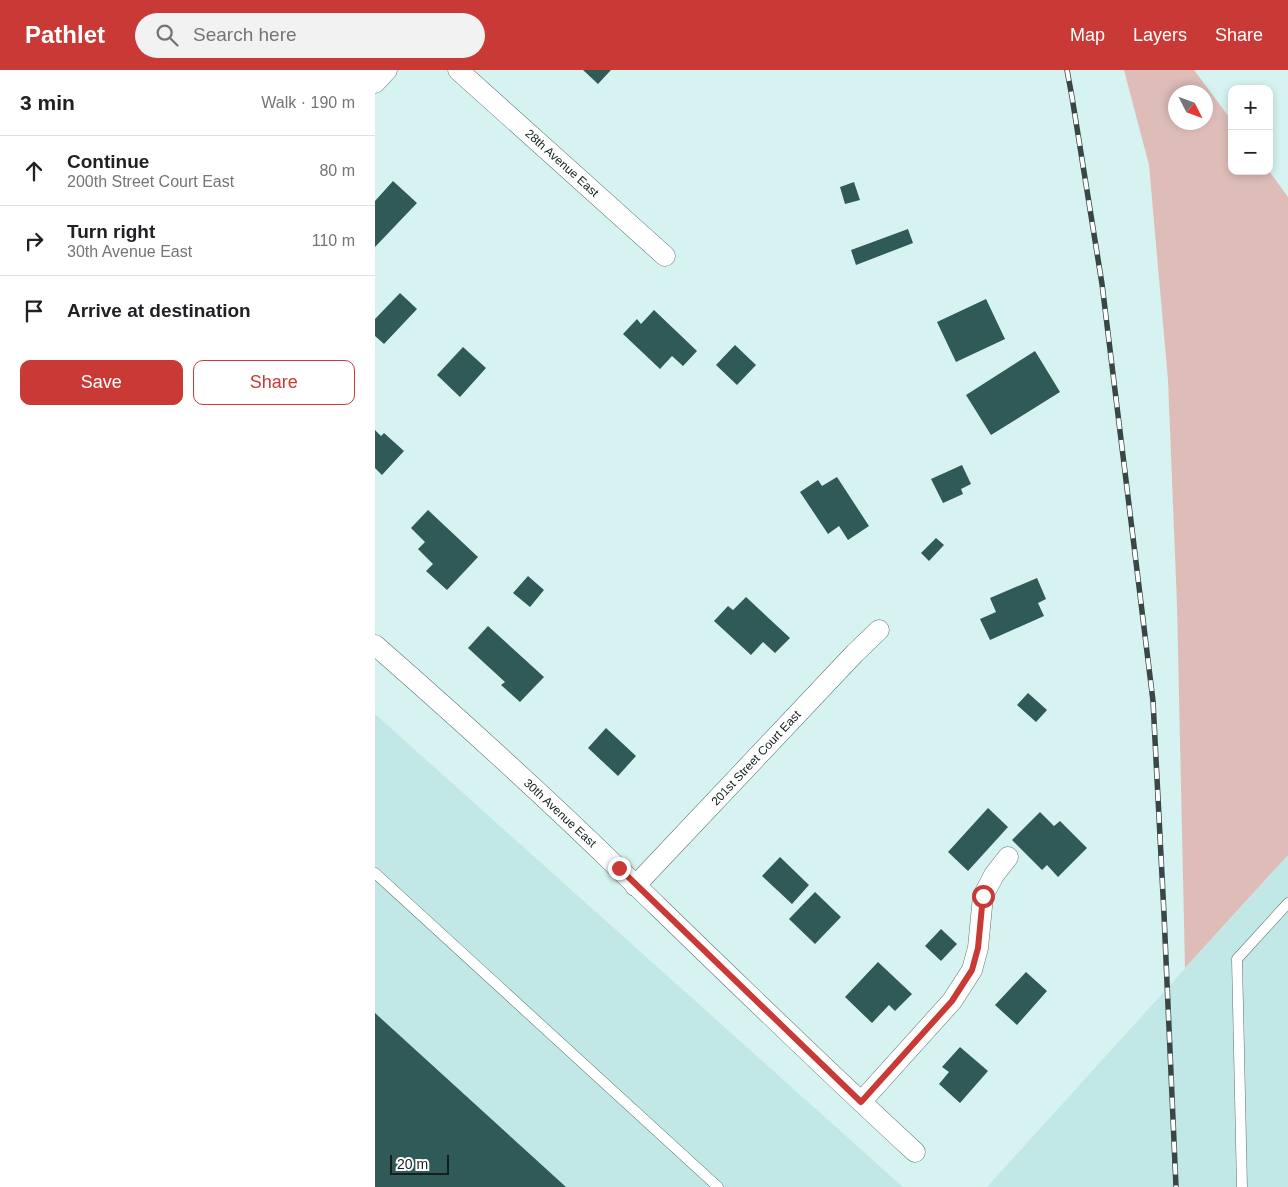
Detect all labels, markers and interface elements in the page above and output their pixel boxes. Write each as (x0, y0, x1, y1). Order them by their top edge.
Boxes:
search box (135, 13, 485, 58)
text: Pathlet (25, 21, 105, 48)
icon: search (153, 21, 181, 49)
text: Search here (193, 24, 297, 45)
text: Map (1070, 25, 1105, 45)
text: Layers (1133, 25, 1187, 45)
text: Share (1215, 25, 1263, 45)
north arrow (1168, 85, 1213, 130)
map controls (1228, 85, 1273, 175)
button: + (1228, 85, 1273, 130)
text: 3 min (20, 91, 75, 114)
text: Walk · 190 m (261, 94, 355, 111)
street label: 28th Avenue East (522, 126, 602, 200)
button: − (1228, 130, 1273, 175)
text: Continue (67, 151, 149, 172)
icon: ahead (20, 157, 48, 185)
text: 80 m (319, 162, 355, 179)
text: 200th Street Court East (67, 173, 234, 190)
text: Turn right (67, 221, 155, 242)
icon: right (20, 227, 48, 255)
text: 110 m (312, 232, 355, 249)
text: 30th Avenue East (67, 243, 192, 260)
icon: arrive (20, 297, 48, 325)
text: Arrive at destination (67, 300, 251, 321)
button: Save (20, 360, 183, 405)
button: Share (193, 360, 355, 405)
street label: 201st Street Court East (708, 707, 804, 808)
street label: 30th Avenue East (521, 776, 600, 851)
route end (608, 857, 631, 880)
route start (972, 885, 995, 908)
scale bar (390, 1152, 449, 1175)
text: 20 m (397, 1156, 428, 1172)

